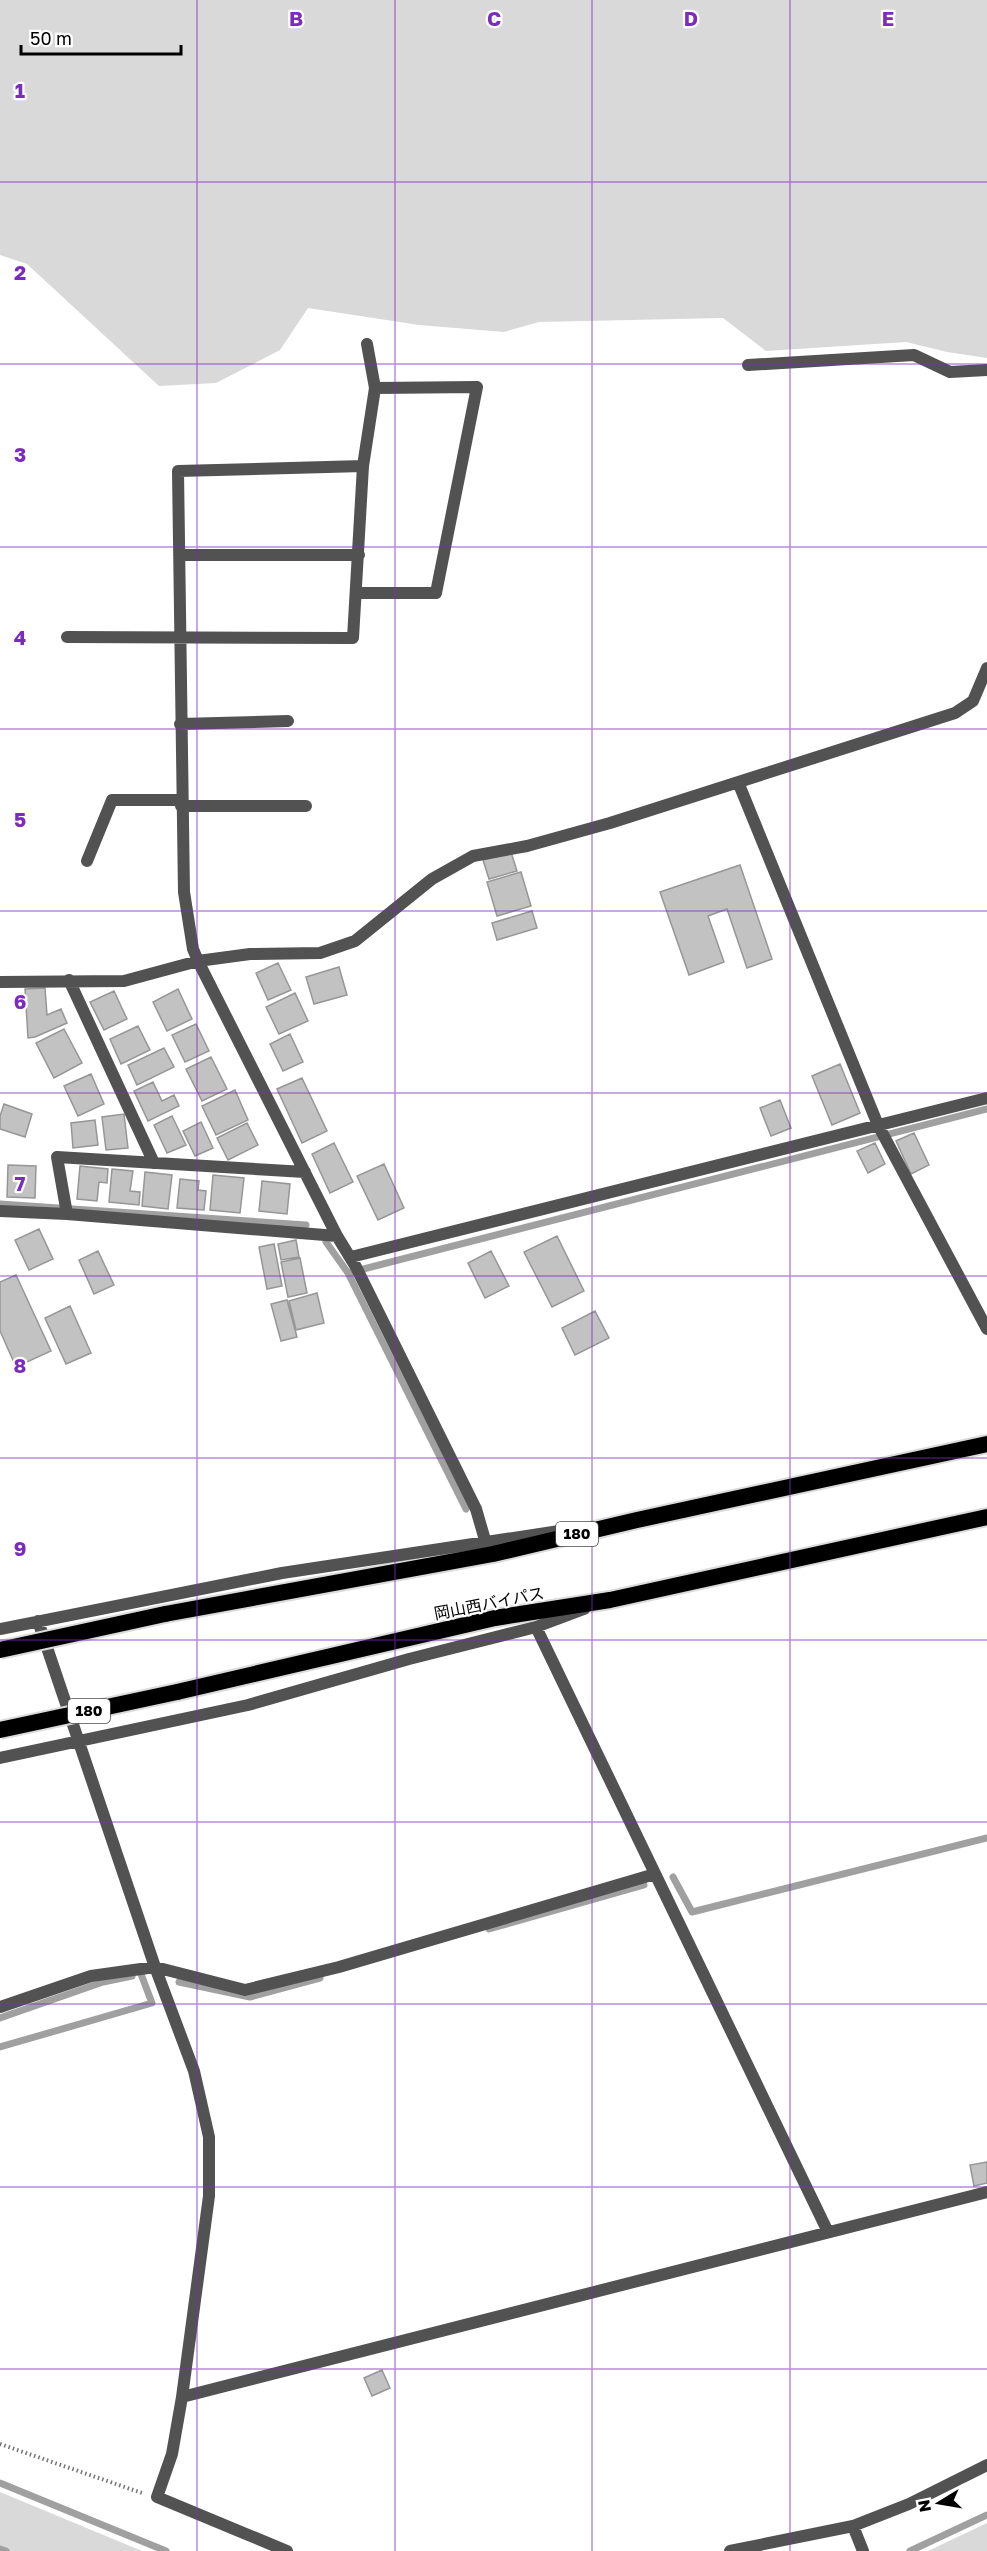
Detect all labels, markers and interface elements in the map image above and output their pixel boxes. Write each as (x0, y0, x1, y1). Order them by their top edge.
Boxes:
text: B (289, 6, 303, 30)
text: C (487, 6, 501, 30)
text: D (684, 6, 698, 30)
text: E (882, 6, 894, 30)
scale bar (21, 18, 182, 56)
text: 50 m (30, 27, 72, 49)
text: 1 (15, 78, 25, 102)
text: 2 (14, 260, 26, 284)
text: 3 (14, 442, 26, 466)
text: 4 (14, 625, 26, 649)
text: 5 (14, 807, 26, 831)
text: 6 (14, 989, 26, 1013)
text: 7 (15, 1171, 26, 1195)
text: 8 (14, 1353, 26, 1377)
road number: 180 (556, 1522, 598, 1546)
text: 9 (14, 1536, 26, 1560)
street label: 岡山西バイパス (432, 1583, 546, 1623)
road number: 180 (68, 1699, 110, 1723)
north arrow (909, 2473, 969, 2533)
text: N (913, 2498, 935, 2514)

